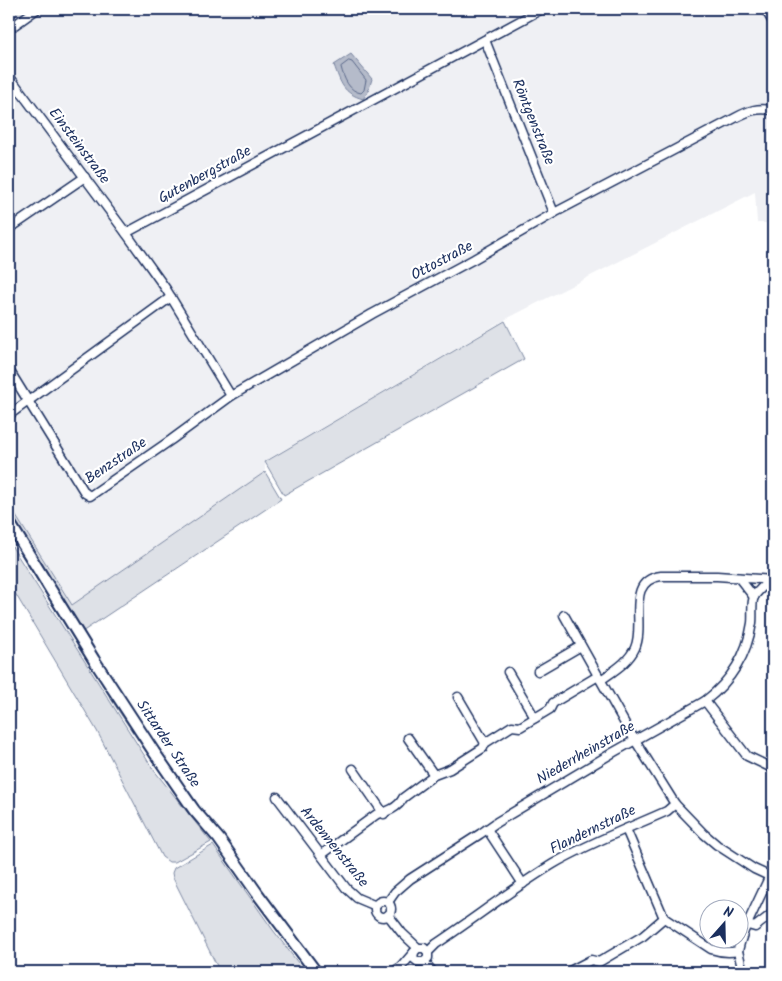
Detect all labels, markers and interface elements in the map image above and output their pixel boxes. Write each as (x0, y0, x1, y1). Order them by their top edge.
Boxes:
street label: Röntgenstraße (505, 75, 561, 169)
street label: Einsteinstraße (42, 103, 116, 190)
street label: Gutenbergstraße (154, 139, 256, 211)
street label: Ottostraße (407, 234, 478, 287)
street label: Benzstraße (80, 431, 152, 491)
street label: Sittarder Straße (130, 695, 207, 793)
street label: Niederrheinstraße (532, 715, 640, 791)
street label: Flandernstraße (546, 799, 640, 861)
street label: Ardennenstraße (294, 801, 375, 893)
north arrow (700, 898, 750, 948)
text: N (720, 901, 736, 925)

